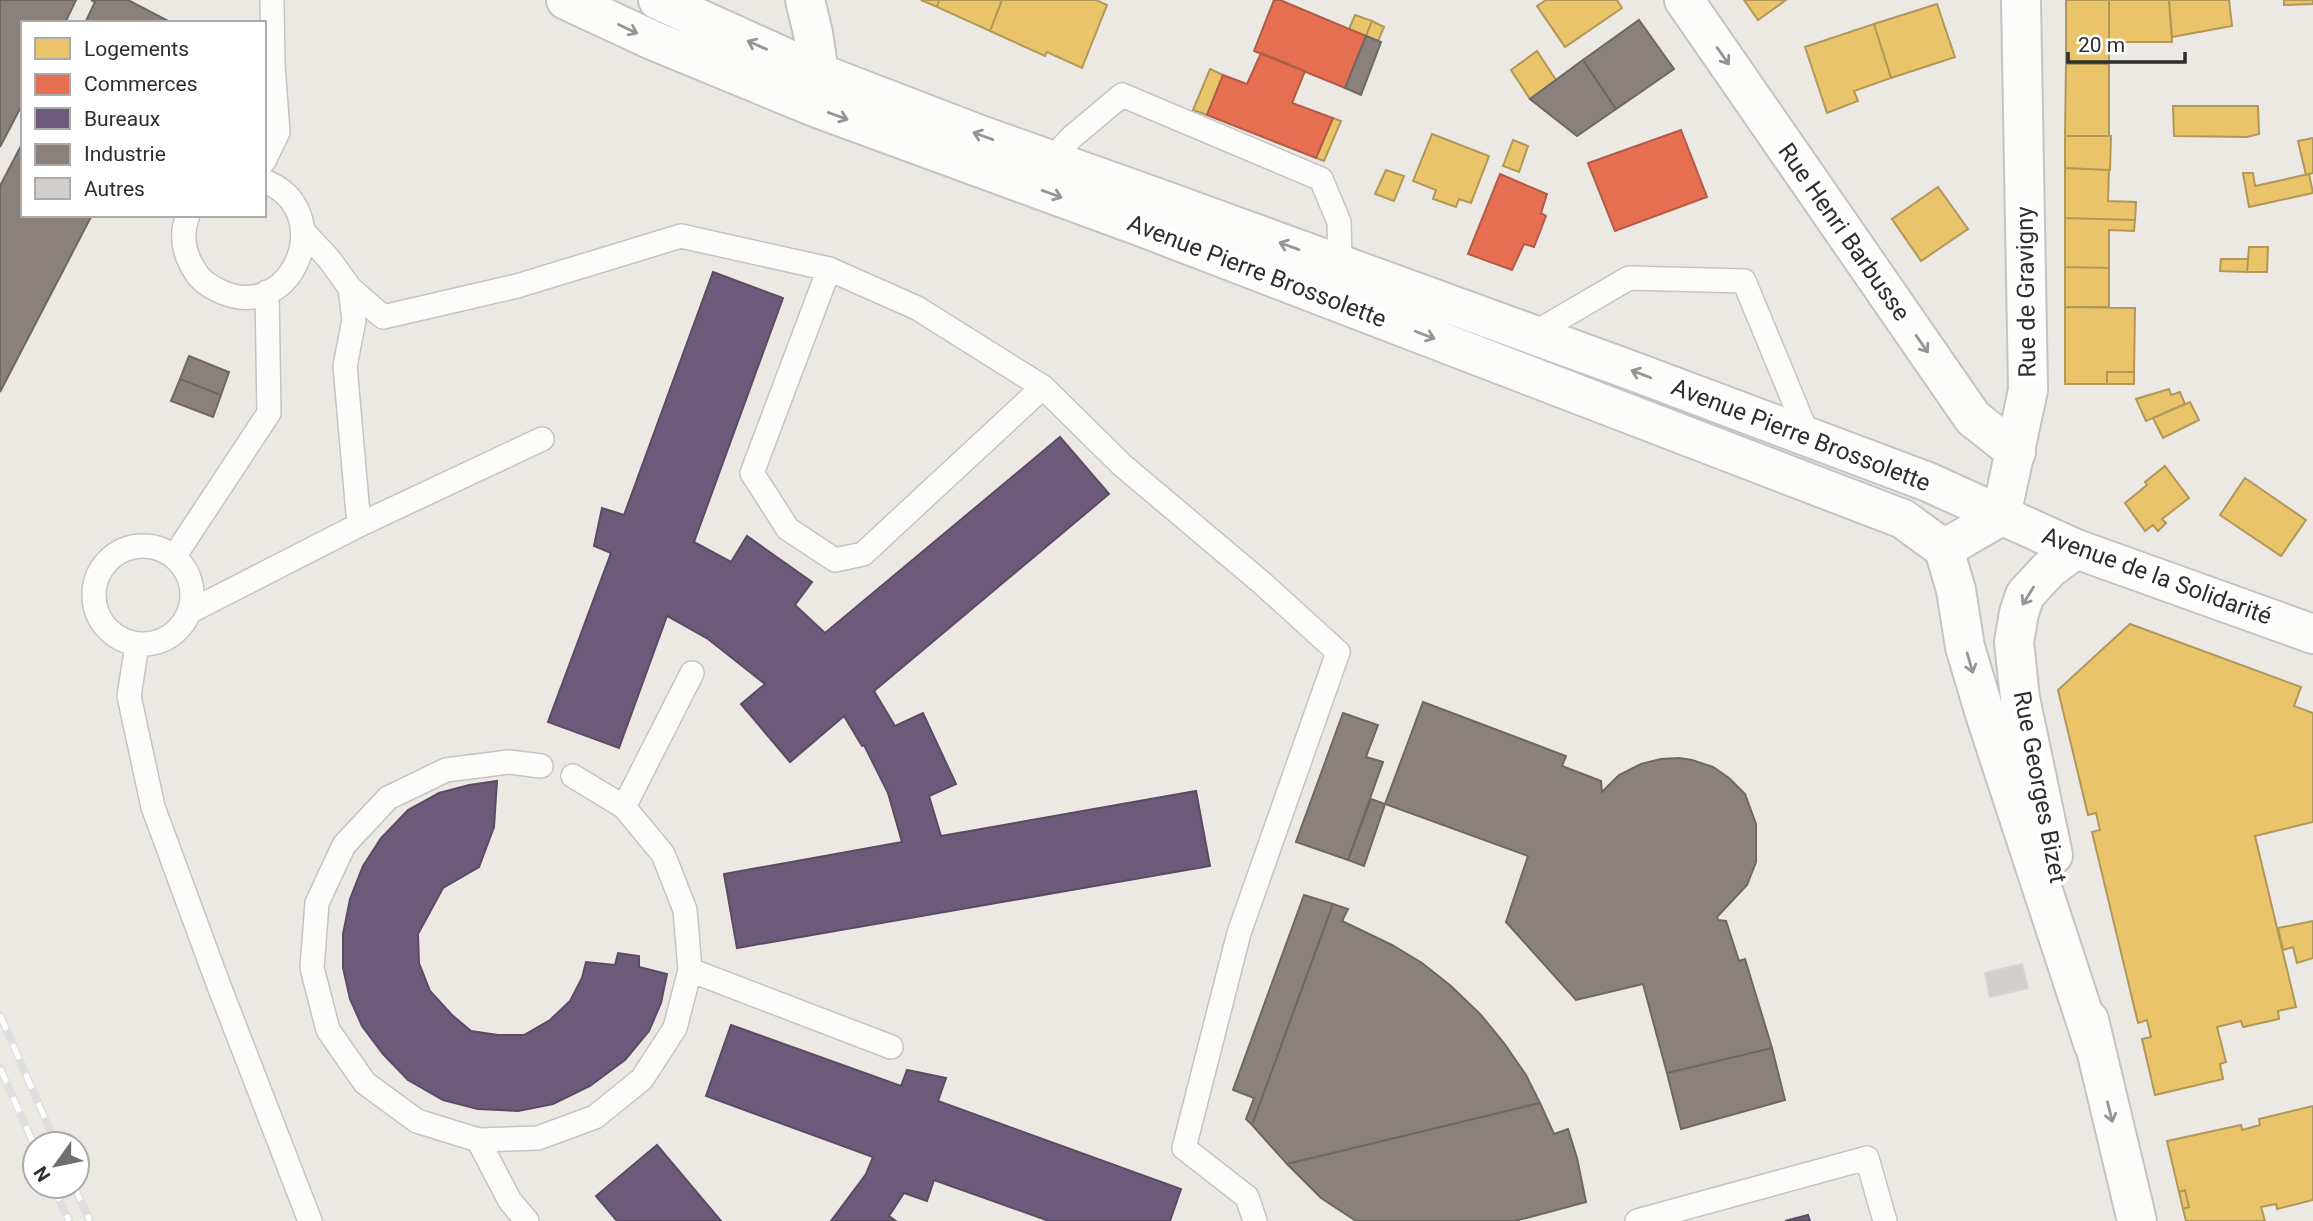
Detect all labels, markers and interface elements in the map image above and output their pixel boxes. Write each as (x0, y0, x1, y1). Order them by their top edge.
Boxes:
legend (21, 21, 266, 217)
scale bar (2068, 21, 2185, 65)
one-way arrow (617, 23, 638, 36)
text: 20 m (2078, 33, 2125, 57)
text: Logements (84, 37, 189, 61)
one-way arrow (747, 38, 768, 51)
one-way arrow (1716, 46, 1730, 65)
text: Commerces (84, 72, 198, 96)
text: Bureaux (84, 107, 160, 131)
one-way arrow (827, 110, 849, 123)
one-way arrow (973, 129, 995, 142)
street label: Rue Henri Barbusse (1772, 138, 1916, 326)
text: Industrie (84, 142, 166, 166)
text: Autres (84, 177, 145, 201)
one-way arrow (1040, 188, 1062, 201)
street label: Rue de Gravigny (2010, 205, 2041, 378)
street label: Avenue Pierre Brossolette (1124, 209, 1390, 333)
one-way arrow (1279, 239, 1301, 251)
one-way arrow (1414, 330, 1435, 342)
one-way arrow (1915, 334, 1929, 353)
one-way arrow (1631, 367, 1653, 380)
street label: Avenue Pierre Brossolette (1668, 373, 1934, 497)
street label: Avenue de la Solidarité (2038, 521, 2276, 631)
one-way arrow (2020, 586, 2035, 605)
one-way arrow (1964, 651, 1977, 674)
street label: Rue Georges Bizet (2008, 689, 2072, 886)
one-way arrow (2104, 1100, 2117, 1123)
north arrow (21, 1130, 91, 1200)
text: N (29, 1162, 55, 1186)

